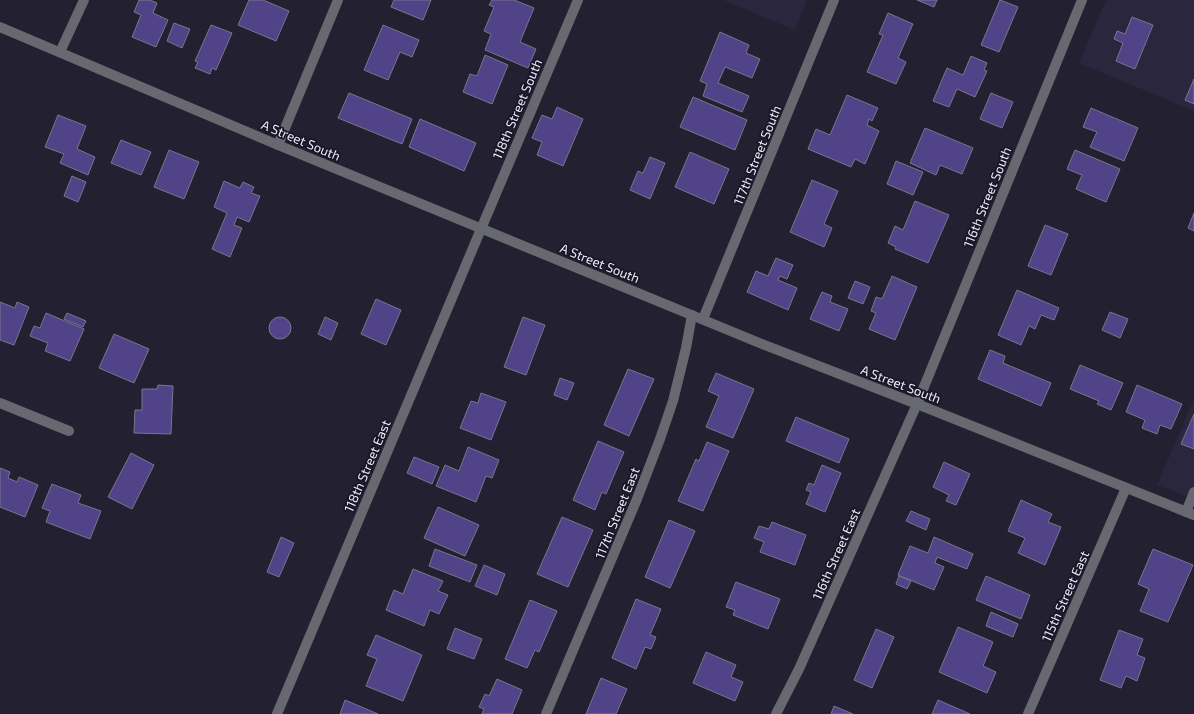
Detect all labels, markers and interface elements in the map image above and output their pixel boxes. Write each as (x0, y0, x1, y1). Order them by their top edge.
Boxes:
street label: 118th Street South (489, 57, 545, 161)
street label: 117th Street South (730, 103, 784, 207)
street label: A Street South (259, 116, 343, 164)
street label: 116th Street South (960, 144, 1014, 250)
street label: A Street South (558, 240, 642, 286)
street label: A Street South (859, 361, 943, 407)
street label: 118th Street East (340, 417, 394, 515)
street label: 117th Street East (591, 465, 643, 561)
street label: 116th Street East (809, 506, 863, 602)
street label: 115th Street East (1038, 548, 1092, 644)

